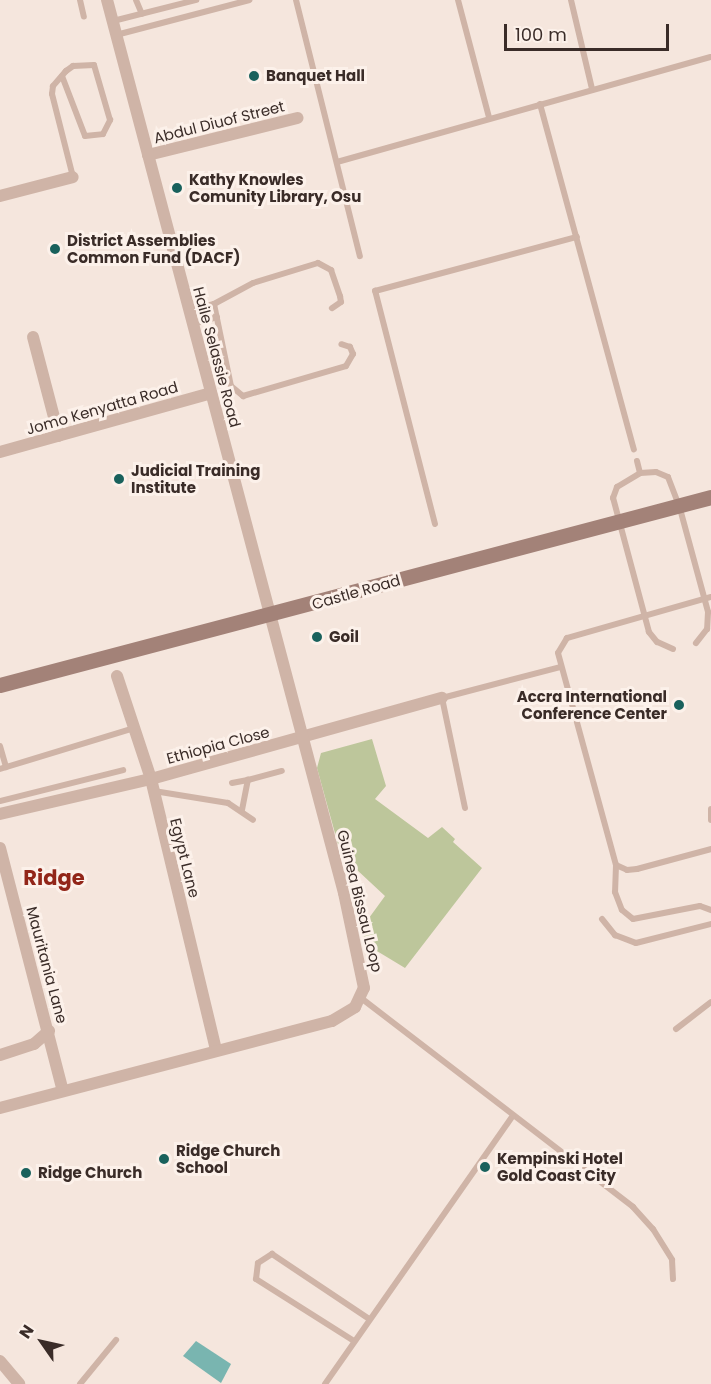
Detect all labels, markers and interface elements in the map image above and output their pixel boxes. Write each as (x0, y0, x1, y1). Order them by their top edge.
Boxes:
scale bar (507, 12, 672, 50)
text: 100 m (515, 22, 567, 47)
place label: Banquet Hall (266, 67, 365, 85)
marker: Banquet Hall (247, 69, 261, 83)
street label: Abdul Diuof Street (152, 97, 286, 147)
place label: Kathy Knowles Comunity Library, Osu (189, 170, 361, 205)
marker: Kathy Knowles Comunity Library, Osu (170, 181, 184, 195)
place label: District Assemblies Common Fund (DACF) (67, 231, 240, 266)
marker: District Assemblies Common Fund (DACF) (48, 242, 62, 256)
street label: Haile Selassie Road (190, 285, 244, 429)
street label: Jomo Kenyatta Road (24, 378, 180, 438)
place label: Judicial Training Institute (131, 461, 260, 496)
marker: Judicial Training Institute (112, 472, 126, 486)
street label: Castle Road (310, 571, 402, 613)
place label: Goil (329, 628, 359, 646)
marker: Goil (310, 630, 324, 644)
place label: Accra International Conference Center (517, 687, 667, 722)
marker: Accra International Conference Center (672, 698, 686, 712)
street label: Ethiopia Close (164, 723, 272, 767)
street label: Egypt Lane (166, 816, 204, 900)
street label: Guinea Bissau Loop (334, 828, 386, 974)
district label: Ridge (23, 865, 85, 891)
street label: Mauritania Lane (23, 904, 71, 1026)
place label: Ridge Church School (176, 1141, 280, 1176)
place label: Kempinski Hotel Gold Coast City (497, 1149, 623, 1184)
marker: Ridge Church School (157, 1152, 171, 1166)
marker: Kempinski Hotel Gold Coast City (478, 1160, 492, 1174)
place label: Ridge Church (38, 1164, 142, 1182)
marker: Ridge Church (19, 1166, 33, 1180)
north arrow (12, 1312, 72, 1372)
text: N (14, 1320, 40, 1343)

